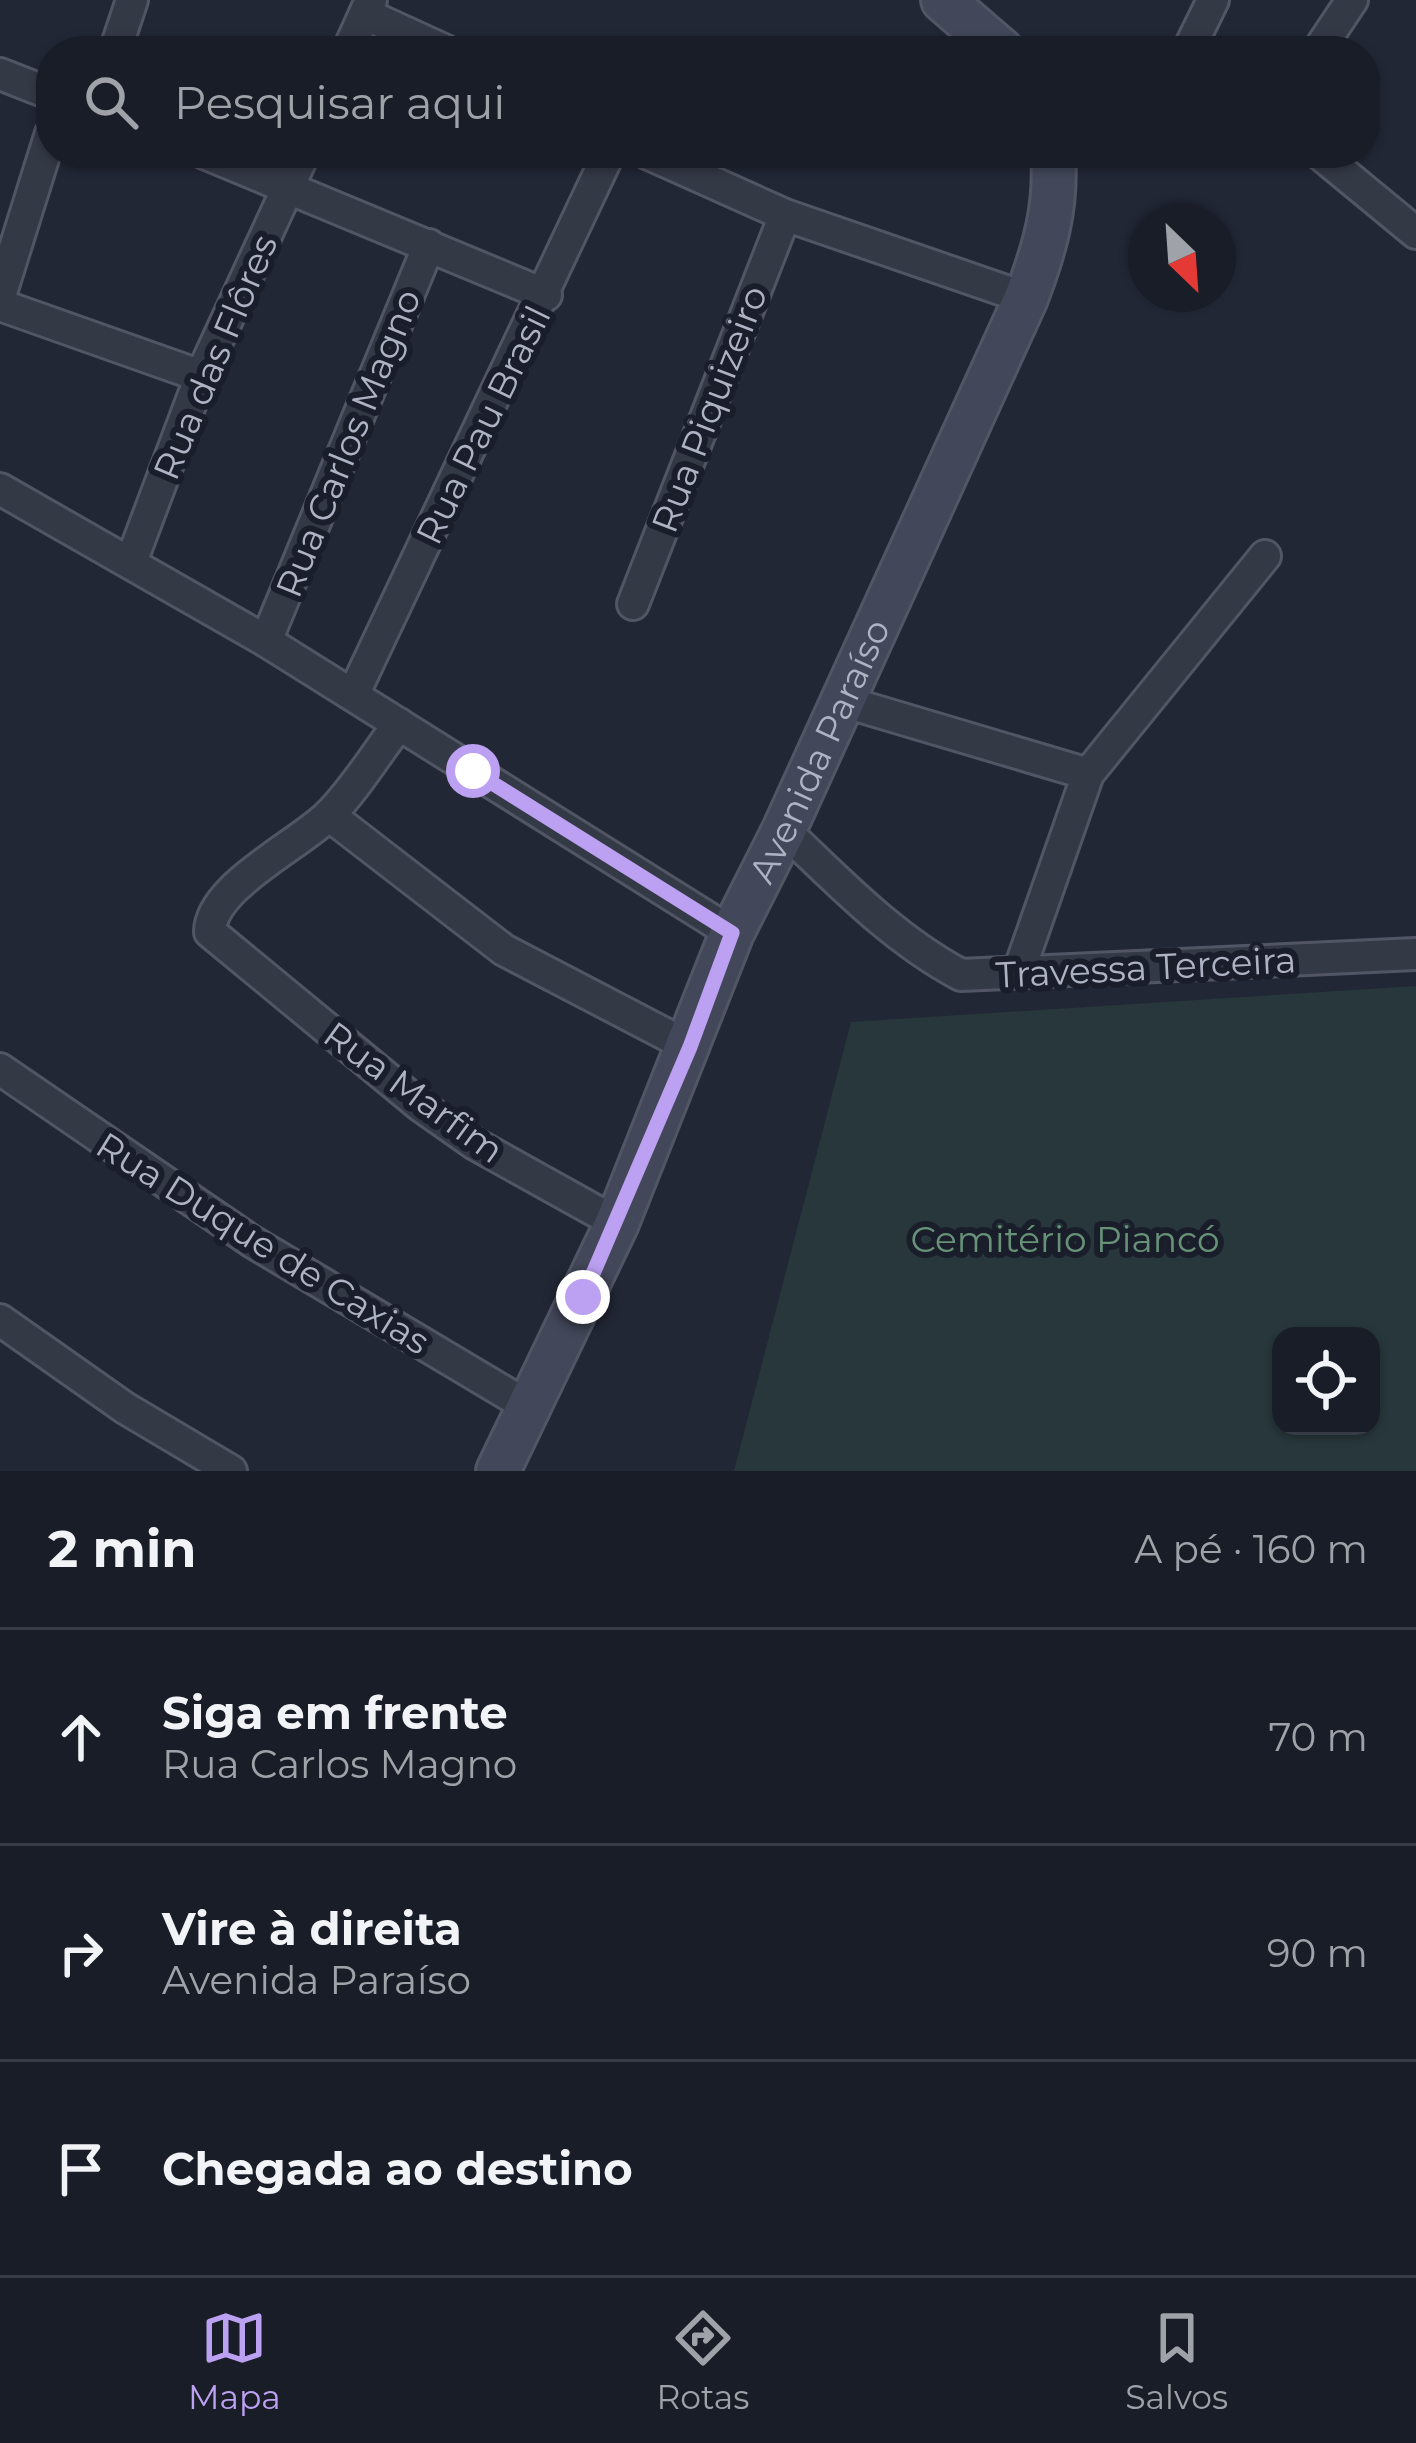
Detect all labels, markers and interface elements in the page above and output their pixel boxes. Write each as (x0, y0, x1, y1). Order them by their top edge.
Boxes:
search box (36, 36, 1380, 168)
icon: search (78, 69, 144, 135)
text: Pesquisar aqui (174, 75, 505, 130)
north arrow (1128, 204, 1236, 312)
street label: Rua das Flôres (144, 228, 286, 486)
street label: Rua Piquizeiro (642, 279, 776, 539)
street label: Rua Carlos Magno (266, 283, 430, 603)
street label: Rua Pau Brasil (406, 299, 560, 551)
street label: Avenida Paraíso (739, 612, 899, 890)
route start (446, 744, 500, 798)
street label: Travessa Terceira (995, 937, 1297, 997)
street label: Rua Marfim (315, 1012, 513, 1172)
street label: Rua Duque de Caxias (88, 1122, 438, 1364)
park label: Cemitério Piancó (910, 1217, 1220, 1261)
route end (556, 1270, 610, 1324)
map controls (1272, 1327, 1380, 1435)
button: locate (1272, 1327, 1380, 1435)
text: 2 min (48, 1518, 197, 1580)
text: A pé · 160 m (1134, 1525, 1368, 1573)
text: Siga em frente (162, 1685, 508, 1740)
icon: ahead (48, 1704, 114, 1770)
text: 70 m (1268, 1713, 1368, 1761)
text: Rua Carlos Magno (162, 1740, 517, 1788)
text: Vire à direita (162, 1901, 462, 1956)
icon: right (48, 1920, 114, 1986)
text: 90 m (1267, 1929, 1368, 1977)
text: Avenida Paraíso (162, 1956, 471, 2004)
icon: arrive (48, 2136, 114, 2202)
text: Chegada ao destino (162, 2141, 633, 2196)
tab: Mapa (188, 2305, 281, 2417)
tab: Rotas (657, 2305, 749, 2417)
tab: Salvos (1125, 2305, 1228, 2417)

